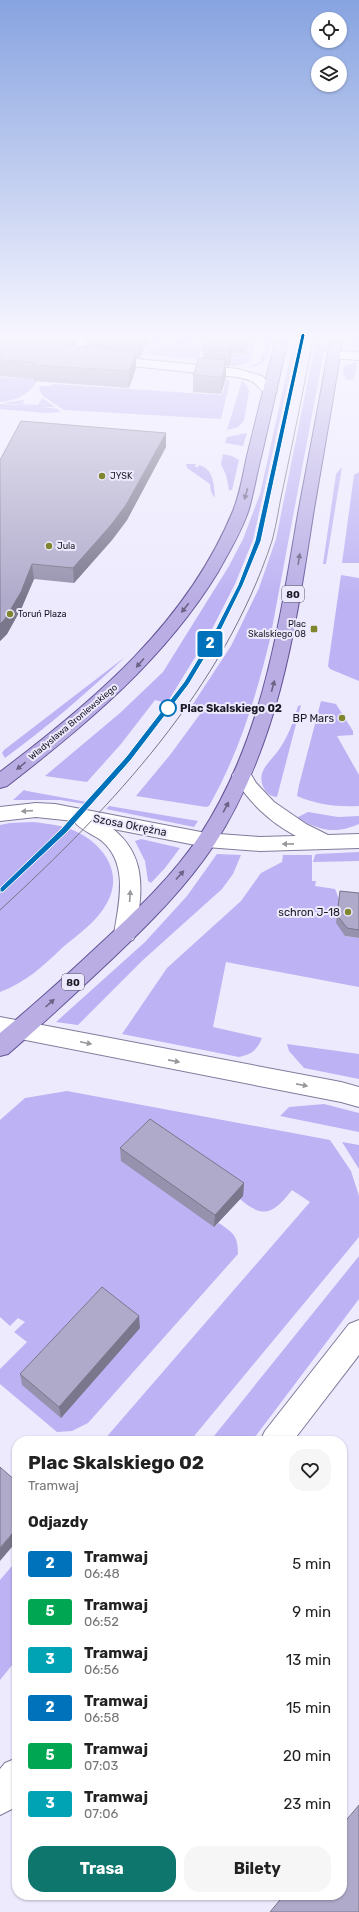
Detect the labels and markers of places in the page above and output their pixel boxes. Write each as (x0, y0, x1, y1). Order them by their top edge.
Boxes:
marker: JYSK (97, 471, 107, 481)
place label: JYSK (110, 471, 133, 481)
marker: Jula (44, 541, 54, 551)
place label: Jula (57, 541, 75, 551)
marker: Toruń Plaza (5, 609, 15, 619)
place label: Toruń Plaza (18, 609, 67, 619)
place label: Plac Skalskiego 08 (248, 619, 306, 639)
marker: Plac Skalskiego 08 (309, 624, 319, 634)
marker: Plac Skalskiego 02 (159, 699, 177, 717)
place label: Plac Skalskiego 02 (180, 702, 282, 715)
place label: BP Mars (293, 712, 334, 725)
marker: BP Mars (337, 713, 347, 723)
place label: schron J-18 (278, 906, 340, 919)
marker: schron J-18 (343, 907, 353, 917)

